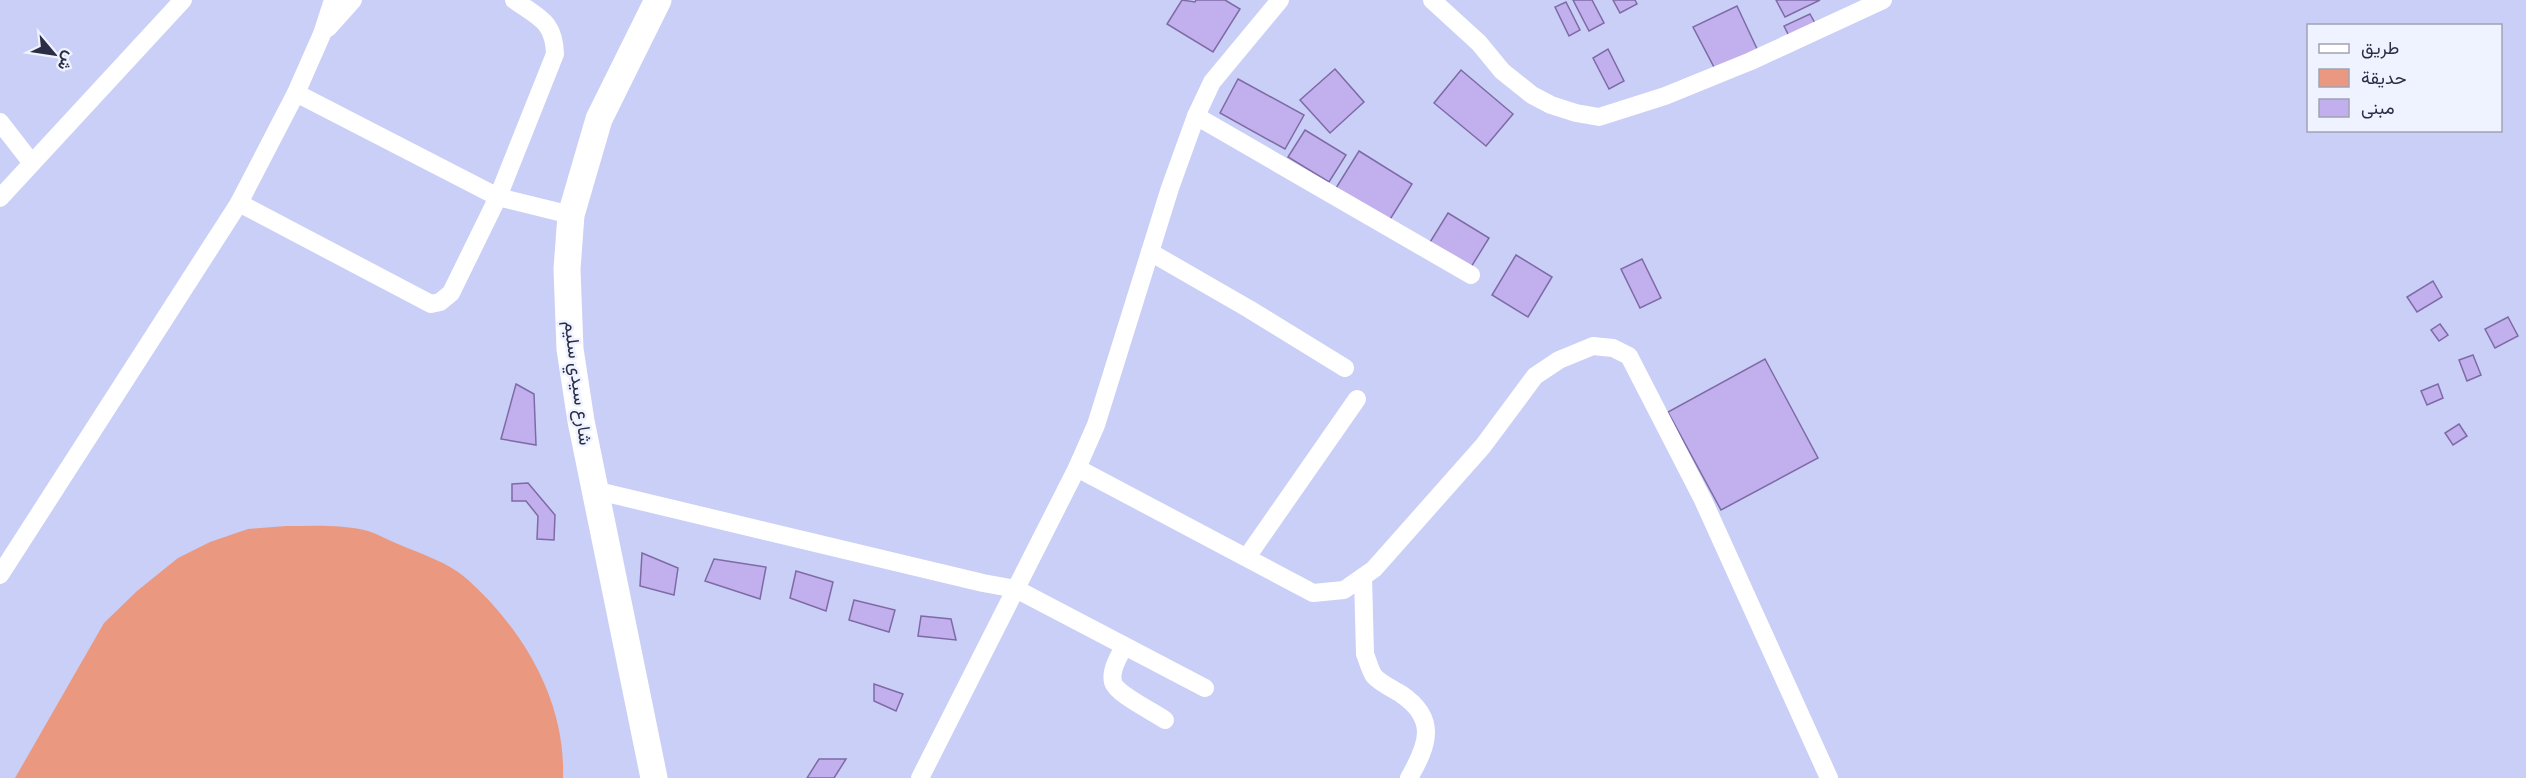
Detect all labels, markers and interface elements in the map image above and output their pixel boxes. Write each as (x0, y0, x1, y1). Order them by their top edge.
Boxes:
north arrow (24, 24, 84, 84)
legend (2307, 24, 2502, 132)
text: طريق (2361, 37, 2399, 59)
text: ش (54, 48, 80, 74)
text: حديقة (2361, 67, 2407, 88)
text: مبنى (2361, 97, 2395, 119)
street label: شارع سيدي سليم (555, 319, 597, 447)

